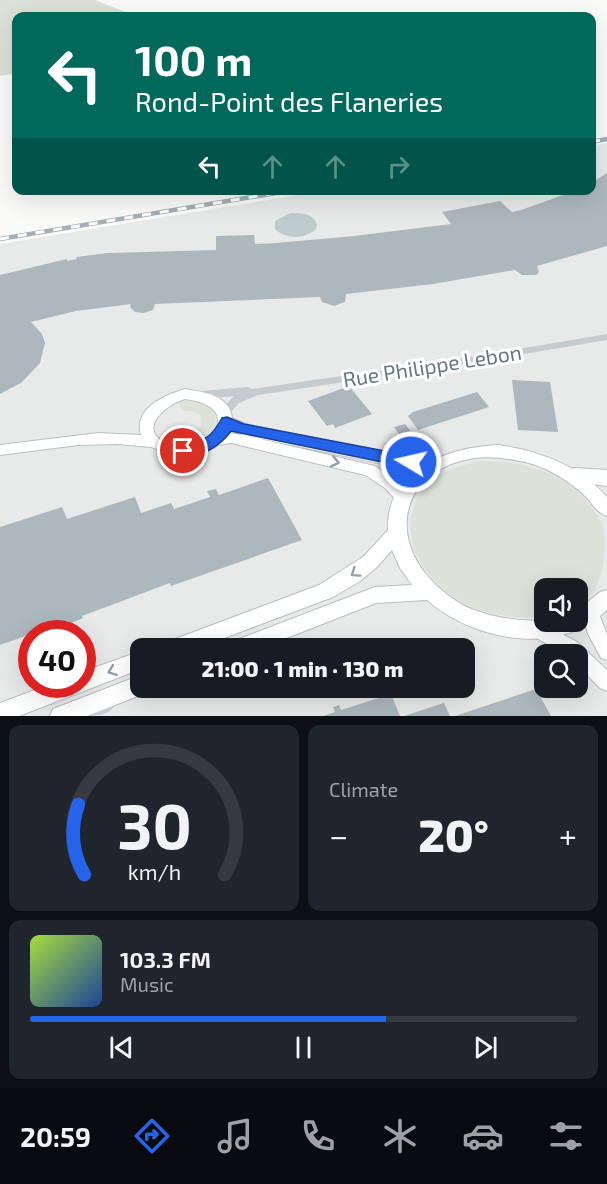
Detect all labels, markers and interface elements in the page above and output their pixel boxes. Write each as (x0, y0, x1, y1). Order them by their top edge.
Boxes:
text: 100 m (135, 34, 252, 84)
icon: left (36, 36, 114, 114)
text: Rond-Point des Flaneries (135, 85, 443, 117)
icon: left (193, 150, 226, 183)
icon: ahead (256, 150, 289, 183)
icon: ahead (319, 150, 352, 183)
icon: right (382, 150, 415, 183)
street label: Rue Philippe Lebon (341, 339, 523, 391)
pin (157, 425, 208, 476)
position arrow (379, 430, 443, 494)
icon: arrive (166, 434, 199, 467)
one-way arrow (329, 454, 339, 467)
one-way arrow (350, 566, 361, 577)
map controls (534, 578, 588, 698)
button: sound (534, 578, 588, 632)
speed limit sign: 40 (18, 620, 96, 698)
button: search (534, 644, 588, 698)
text: 21:00 · 1 min · 130 m (201, 655, 404, 681)
one-way arrow (107, 664, 118, 676)
text: Climate (329, 777, 398, 801)
text: 30 (117, 787, 191, 862)
text: 20° (418, 807, 489, 861)
text: − (329, 815, 348, 855)
text: + (559, 815, 577, 855)
text: km/h (127, 859, 181, 884)
text: 103.3 FM (120, 946, 211, 972)
text: Music (120, 972, 174, 996)
icon: previous (105, 1031, 138, 1064)
icon: pause (287, 1031, 320, 1064)
icon: next (469, 1031, 502, 1064)
icon: directions (131, 1115, 173, 1157)
icon: music (214, 1115, 256, 1157)
icon: phone (297, 1115, 339, 1157)
icon: climate (379, 1115, 421, 1157)
icon: car (462, 1115, 504, 1157)
icon: filters (545, 1115, 587, 1157)
text: 20:59 (20, 1120, 91, 1152)

